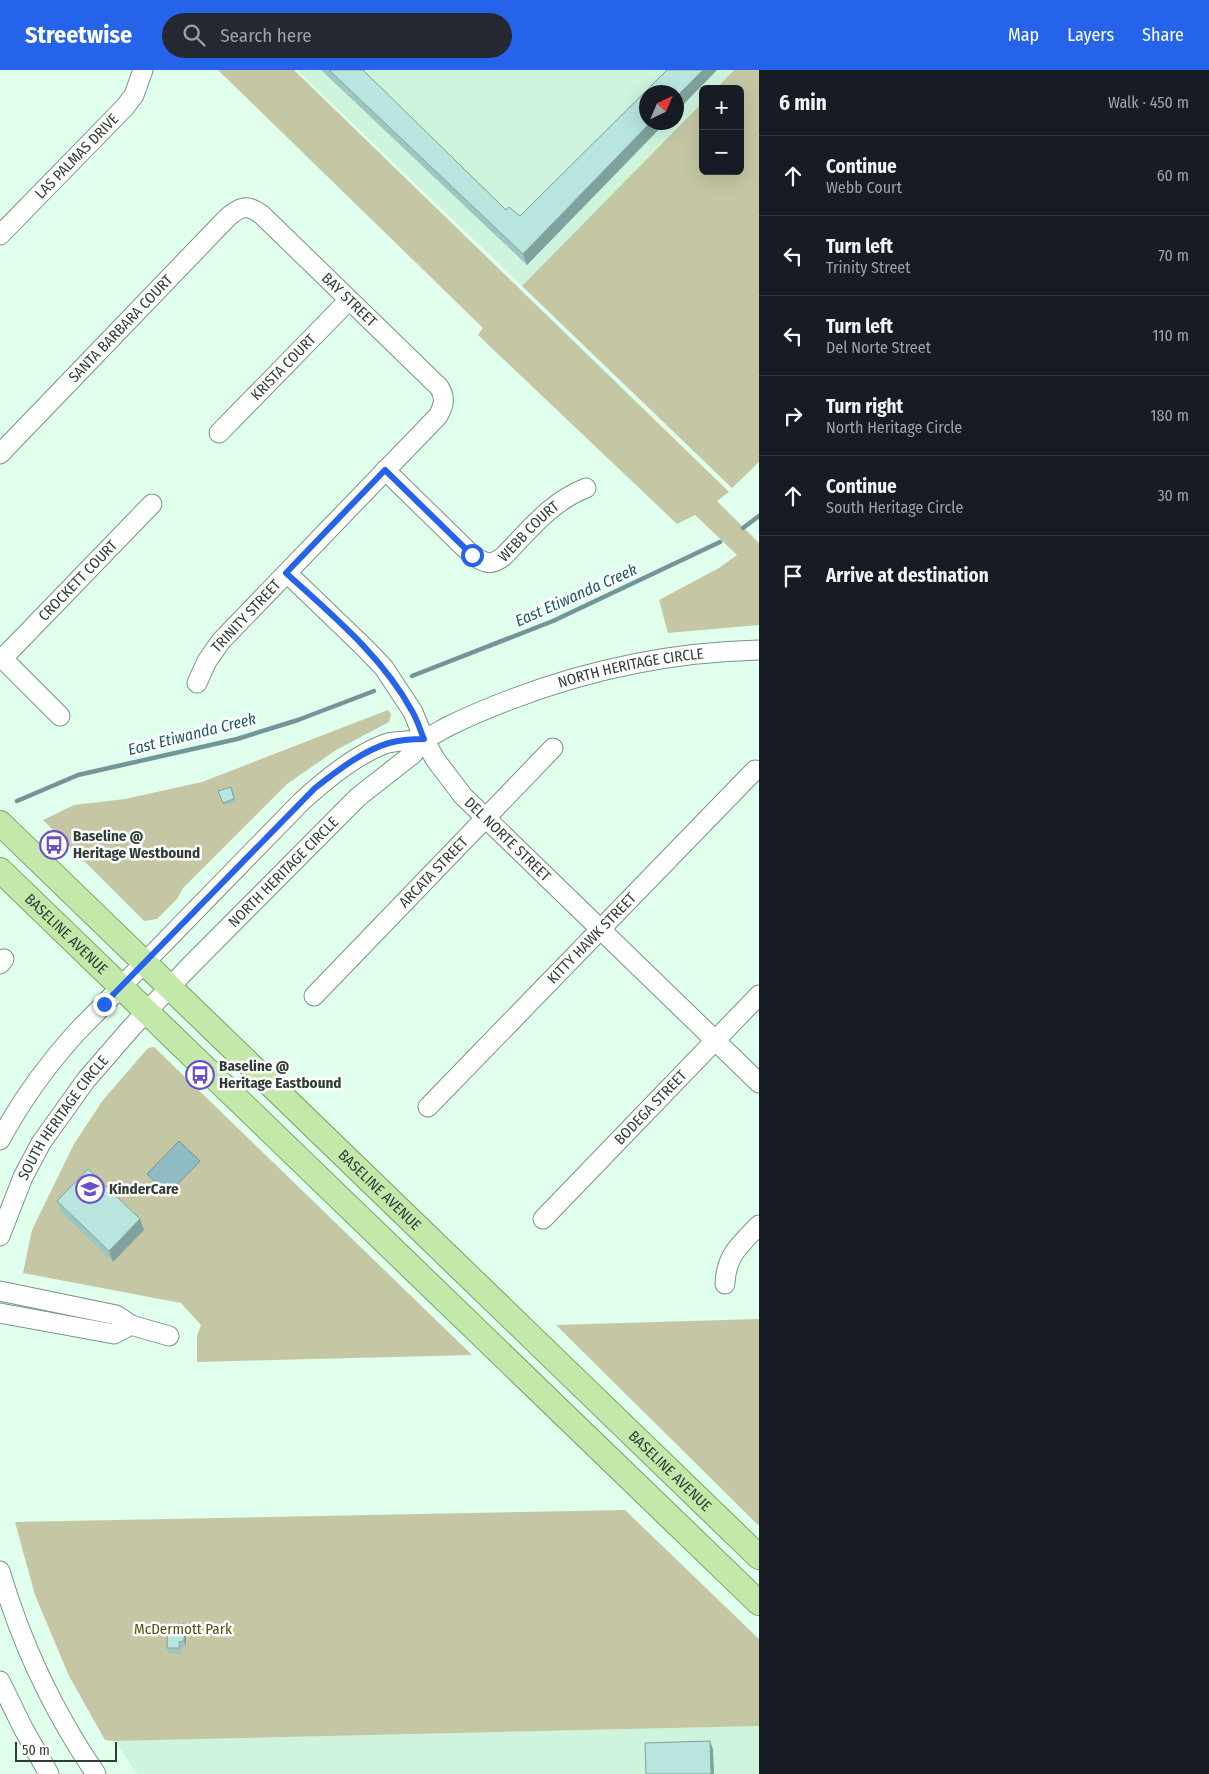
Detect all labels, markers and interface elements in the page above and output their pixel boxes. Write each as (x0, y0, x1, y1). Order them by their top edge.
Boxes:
search box (162, 13, 512, 58)
text: Streetwise (25, 21, 132, 49)
icon: search (180, 21, 208, 49)
text: Search here (220, 24, 312, 47)
text: Map (1008, 24, 1039, 46)
text: Layers (1067, 24, 1114, 46)
text: Share (1142, 24, 1184, 46)
north arrow (639, 85, 684, 130)
map controls (699, 85, 744, 175)
button: + (699, 85, 744, 130)
text: 6 min (779, 90, 827, 116)
text: Walk · 450 m (1108, 93, 1189, 112)
street label: LAS PALMAS DRIVE (31, 110, 122, 203)
button: − (699, 130, 744, 175)
text: Continue (826, 155, 897, 178)
icon: ahead (779, 162, 807, 190)
text: 60 m (1157, 166, 1189, 185)
text: Webb Court (826, 178, 902, 197)
text: Turn left (826, 235, 893, 258)
icon: left (779, 242, 807, 270)
text: 70 m (1158, 246, 1189, 265)
text: Trinity Street (826, 258, 910, 277)
street label: BAY STREET (318, 269, 381, 331)
street label: SANTA BARBARA COURT (65, 271, 176, 386)
text: Turn left (826, 315, 893, 338)
icon: left (779, 322, 807, 350)
text: 110 m (1152, 326, 1189, 345)
street label: KRISTA COURT (247, 330, 320, 404)
text: Del Norte Street (826, 338, 931, 357)
text: Turn right (826, 395, 903, 418)
icon: right (779, 402, 807, 430)
text: 180 m (1150, 406, 1189, 425)
text: North Heritage Circle (826, 418, 962, 437)
text: Continue (826, 475, 897, 498)
icon: ahead (779, 482, 807, 510)
text: 30 m (1157, 486, 1189, 505)
street label: WEBB COURT (494, 497, 563, 566)
text: South Heritage Circle (826, 498, 963, 517)
street label: CROCKETT COURT (35, 536, 121, 625)
route start (461, 544, 484, 567)
water label: East Etiwanda Creek (512, 560, 640, 630)
icon: arrive (779, 562, 807, 590)
text: Arrive at destination (826, 564, 989, 587)
street label: TRINITY STREET (208, 576, 284, 656)
street label: NORTH HERITAGE CIRCLE (556, 644, 704, 692)
water label: East Etiwanda Creek (126, 709, 258, 759)
street label: DEL NORTE STREET (461, 793, 555, 885)
street label: NORTH HERITAGE CIRCLE (225, 813, 342, 931)
place label: Baseline @ Heritage Westbound (73, 827, 200, 862)
bus stop icon: Baseline @ Heritage Westbound (39, 830, 69, 860)
street label: ARCATA STREET (395, 833, 472, 911)
street label: KITTY HAWK STREET (543, 889, 640, 988)
street label: BASELINE AVENUE (21, 890, 111, 978)
route end (93, 993, 116, 1016)
street label: SOUTH HERITAGE CIRCLE (14, 1052, 112, 1183)
place label: Baseline @ Heritage Eastbound (219, 1057, 341, 1092)
bus stop icon: Baseline @ Heritage Eastbound (185, 1060, 215, 1090)
street label: BODEGA STREET (611, 1066, 691, 1148)
street label: BASELINE AVENUE (334, 1146, 425, 1234)
school or university icon: KinderCare (75, 1174, 105, 1204)
place label: KinderCare (109, 1180, 179, 1198)
street label: BASELINE AVENUE (625, 1427, 715, 1515)
park label: McDermott Park (134, 1620, 232, 1638)
scale bar (15, 1739, 118, 1762)
text: 50 m (22, 1742, 50, 1759)

